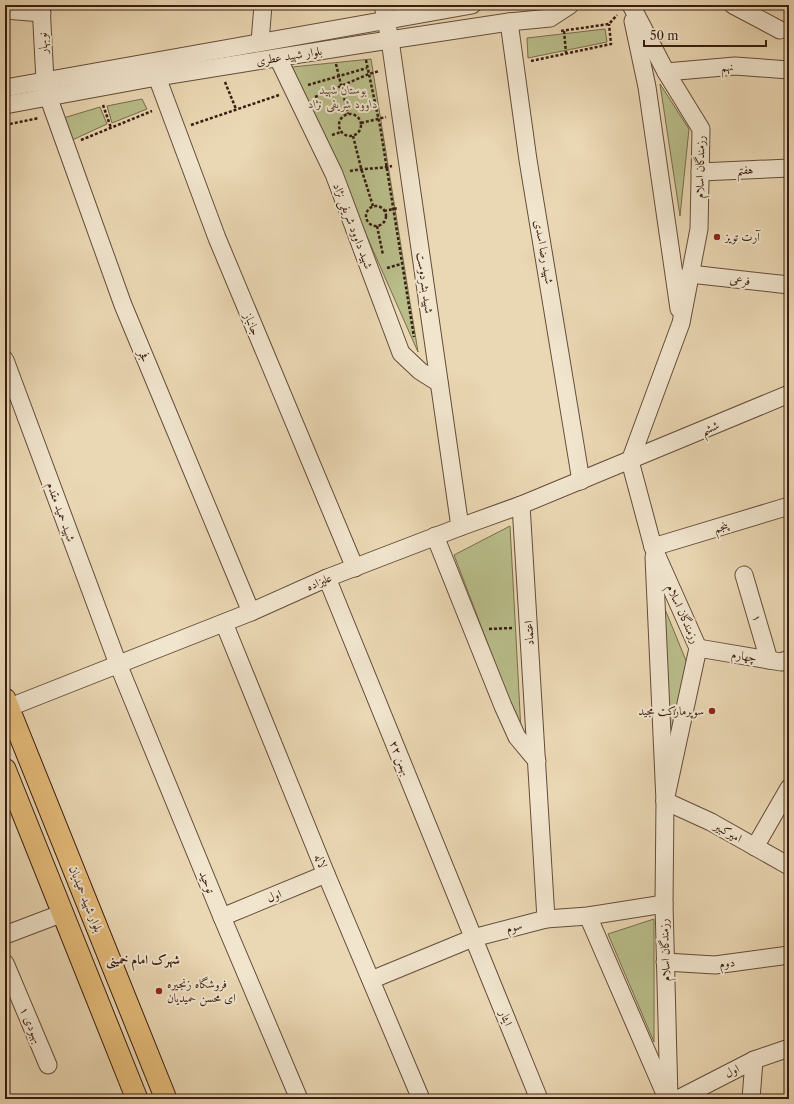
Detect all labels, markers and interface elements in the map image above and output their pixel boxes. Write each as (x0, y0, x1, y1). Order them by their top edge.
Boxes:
scale bar (644, 22, 766, 48)
text: 50 m (650, 28, 679, 43)
street label: نوبهار (34, 32, 52, 55)
street label: بلوار شهید عطری (255, 43, 323, 69)
street label: نهم (720, 59, 734, 78)
park label: بوستان شهید داوود شریفی نژاد (308, 82, 378, 113)
street label: رزمندگان اسلام (691, 135, 712, 199)
street label: هفتم (736, 162, 754, 182)
street label: شهید داوود شریفی نژاد (328, 181, 377, 272)
street label: شهید رضا اسدی (530, 219, 558, 285)
place label: آرت تویز (723, 229, 761, 245)
marker: آرت تویز (712, 232, 722, 242)
street label: شهید بشردوست (413, 251, 437, 315)
street label: فرعی (729, 271, 751, 289)
street label: جانباز (241, 309, 264, 337)
street label: فجر (134, 346, 154, 365)
street label: ششم (699, 417, 723, 443)
street label: شهید حمید مقدم (40, 480, 79, 545)
street label: پنجم (712, 517, 732, 540)
street label: علیزاده (304, 569, 334, 594)
street label: رزمندگان اسلام (660, 582, 703, 647)
street label: ۱ (749, 612, 766, 623)
street label: اعتماد (520, 620, 537, 646)
street label: چهارم (730, 646, 758, 669)
place label: سوپرمارکت مجید (638, 703, 704, 719)
marker: سوپرمارکت مجید (707, 706, 717, 716)
street label: ۲۲ بهمن (385, 738, 414, 778)
street label: امیرکبیر (710, 817, 745, 845)
street label: لاله (312, 851, 331, 871)
street label: بلوار شهید حمیدیان (65, 863, 107, 935)
street label: توحید (195, 868, 219, 896)
street label: اول (264, 886, 284, 906)
street label: سوم (504, 917, 525, 940)
street label: رزمندگان اسلام (656, 918, 677, 982)
district label: شهرک امام خمینی (106, 951, 181, 971)
street label: دوم (718, 954, 736, 975)
place label: فروشگاه زنجیره ای محسن حمیدیان (167, 976, 236, 1007)
marker: فروشگاه زنجیره ای محسن حمیدیان (154, 986, 164, 996)
street label: بهبودی ۱ (16, 1004, 46, 1046)
street label: ایثار (495, 1007, 517, 1029)
street label: اول (722, 1060, 743, 1081)

